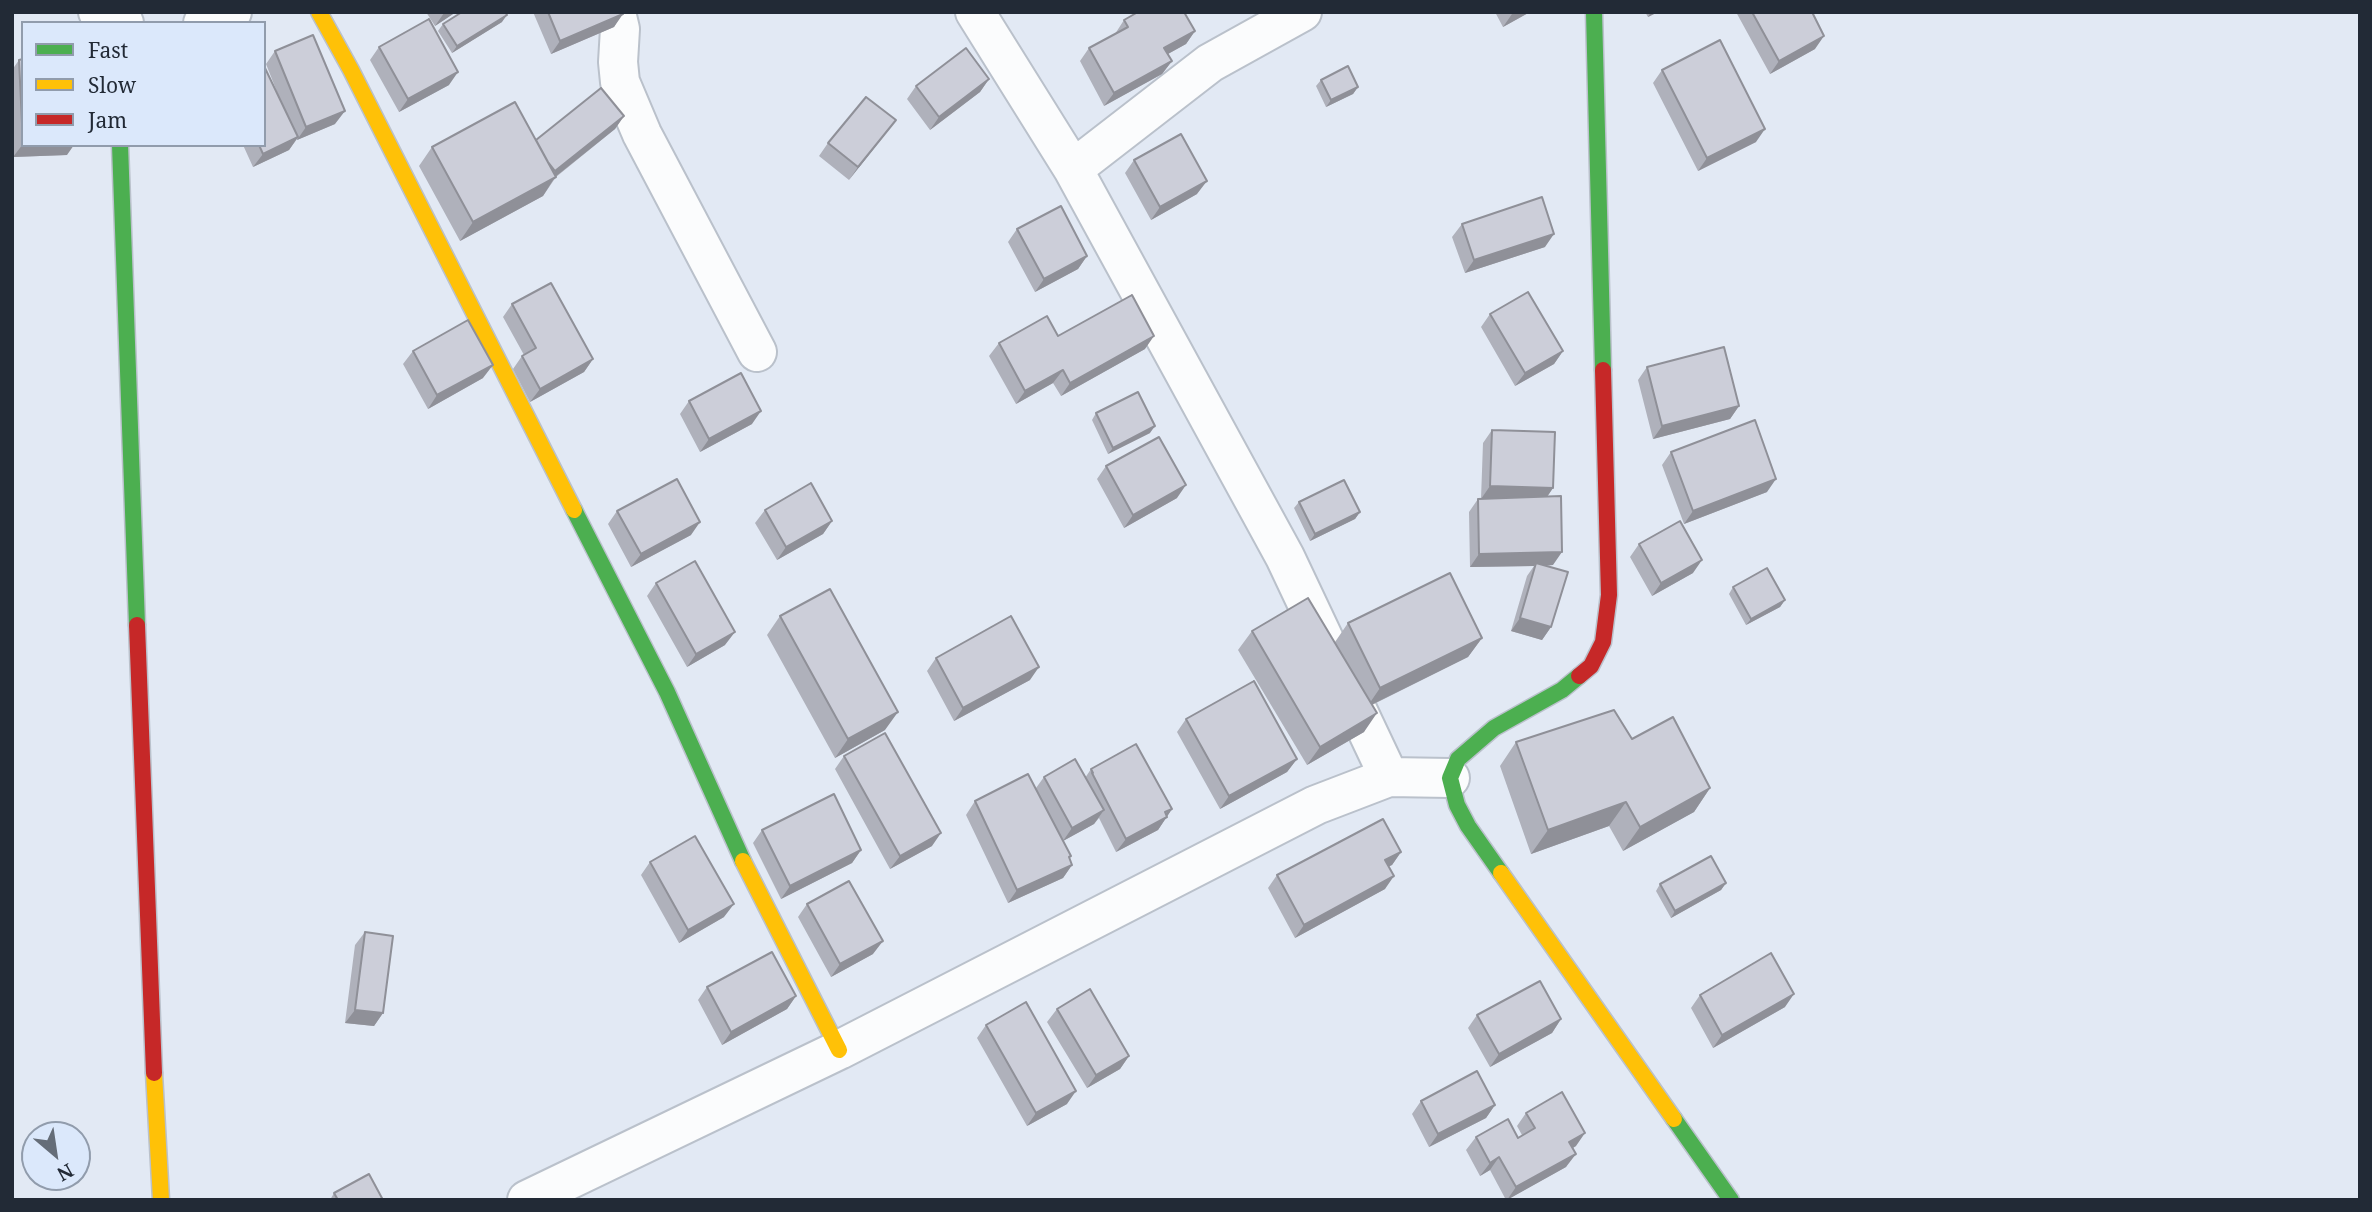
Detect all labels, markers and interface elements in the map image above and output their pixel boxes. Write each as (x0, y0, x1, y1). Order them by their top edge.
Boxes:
legend (21, 21, 266, 147)
text: Fast (88, 36, 128, 64)
text: Slow (88, 71, 136, 99)
text: Jam (88, 106, 127, 134)
north arrow (21, 1121, 91, 1191)
text: N (52, 1158, 78, 1188)

